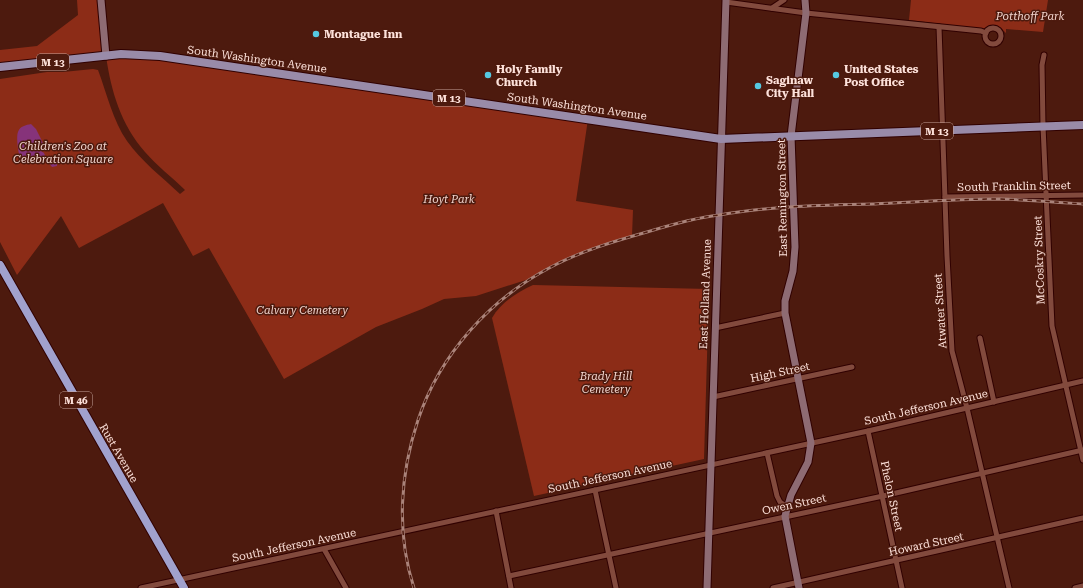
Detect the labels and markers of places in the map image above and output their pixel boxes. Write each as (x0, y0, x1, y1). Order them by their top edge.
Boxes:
place label: Montague Inn (324, 28, 403, 41)
marker: Montague Inn (311, 29, 321, 39)
place label: Holy Family Church (496, 63, 563, 89)
place label: United States Post Office (844, 63, 919, 89)
marker: Holy Family Church (483, 70, 493, 80)
marker: United States Post Office (831, 70, 841, 80)
place label: Saginaw City Hall (766, 74, 815, 100)
marker: Saginaw City Hall (753, 81, 763, 91)

